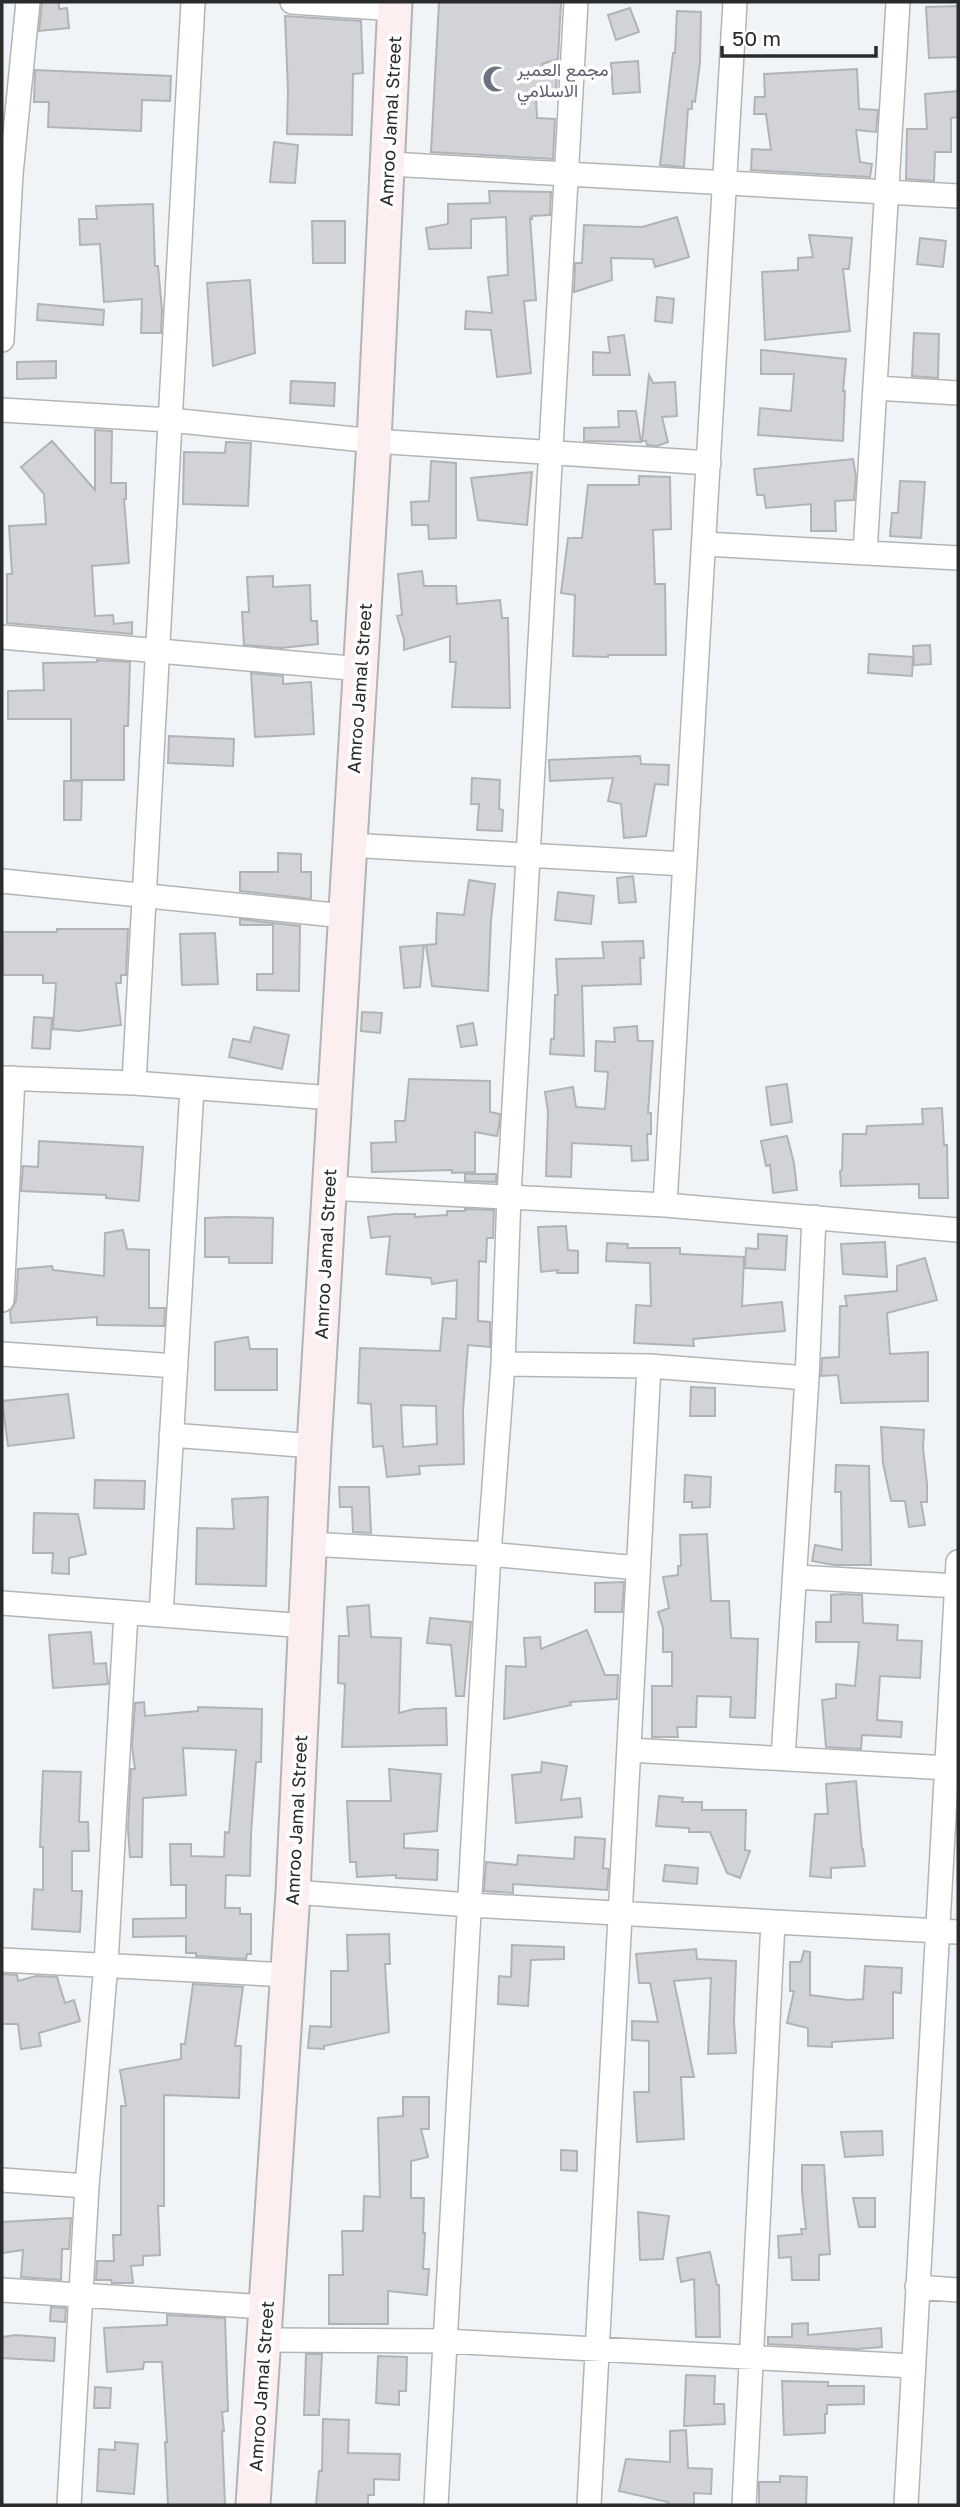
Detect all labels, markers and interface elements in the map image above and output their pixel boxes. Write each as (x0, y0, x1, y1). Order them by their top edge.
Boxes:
scale bar (722, 14, 876, 58)
text: 50 m (732, 25, 781, 51)
street label: Amroo Jamal Street (375, 35, 405, 207)
place label: مجمع العمير الاسلامي (516, 58, 609, 106)
mosque icon: مجمع العمير الاسلامي (481, 64, 511, 94)
street label: Amroo Jamal Street (342, 602, 376, 774)
street label: Amroo Jamal Street (310, 1168, 340, 1340)
street label: Amroo Jamal Street (281, 1734, 311, 1906)
street label: Amroo Jamal Street (244, 2300, 278, 2472)

